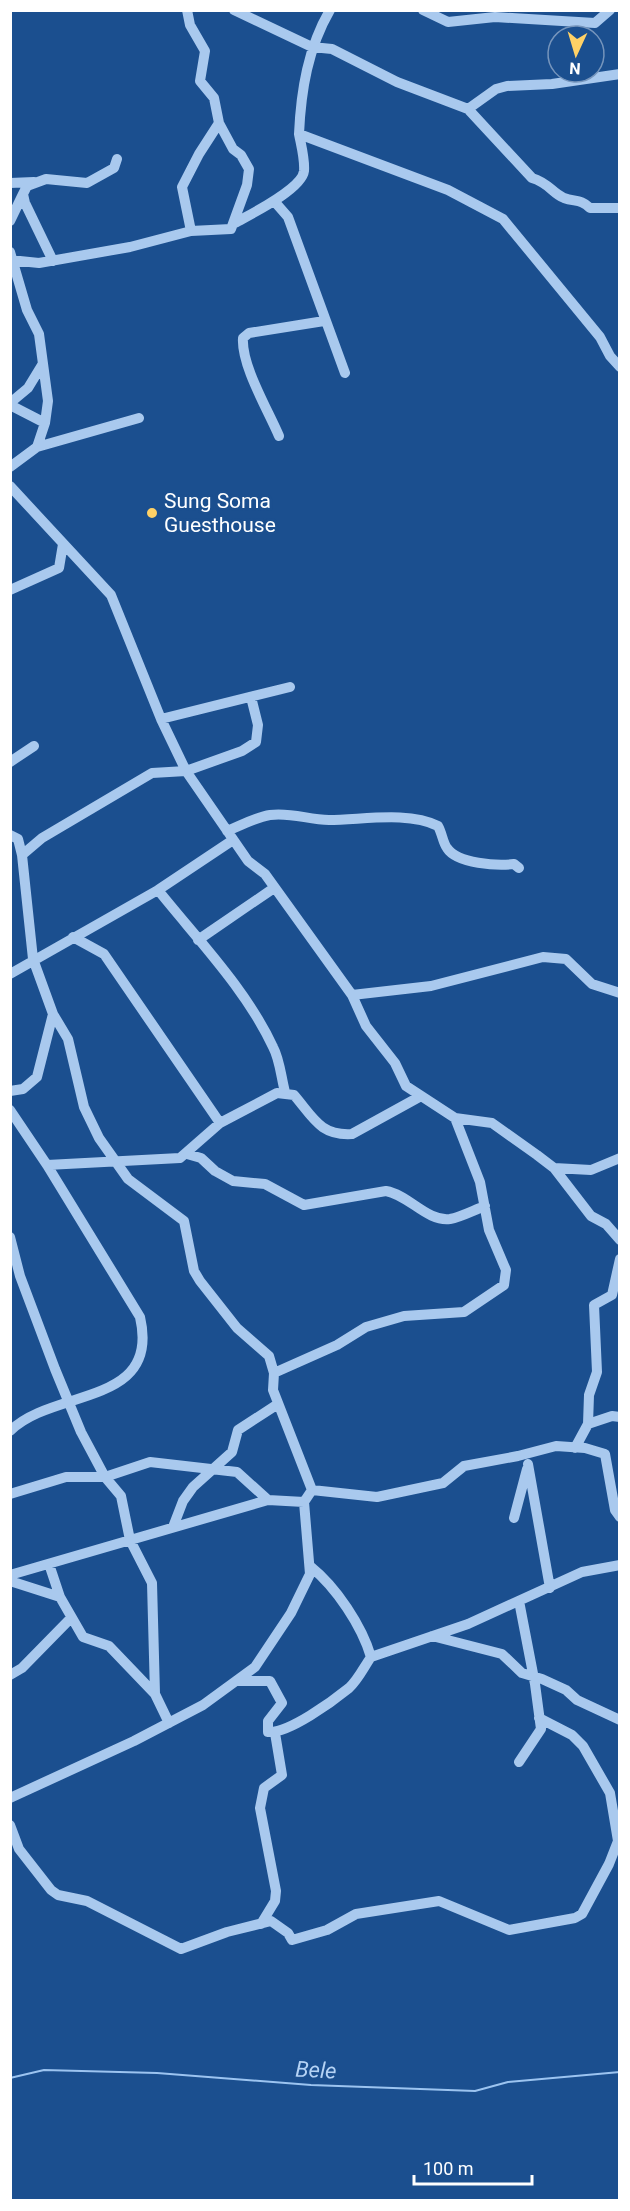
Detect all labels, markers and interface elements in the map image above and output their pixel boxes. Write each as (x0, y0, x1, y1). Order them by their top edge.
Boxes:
north arrow (546, 24, 606, 84)
text: N (569, 59, 581, 78)
place label: Sung Soma Guesthouse (164, 489, 276, 537)
marker: Sung Soma Guesthouse (145, 506, 159, 520)
water label: Bele (295, 2056, 337, 2084)
scale bar (414, 2148, 532, 2186)
text: 100 m (423, 2158, 474, 2179)

